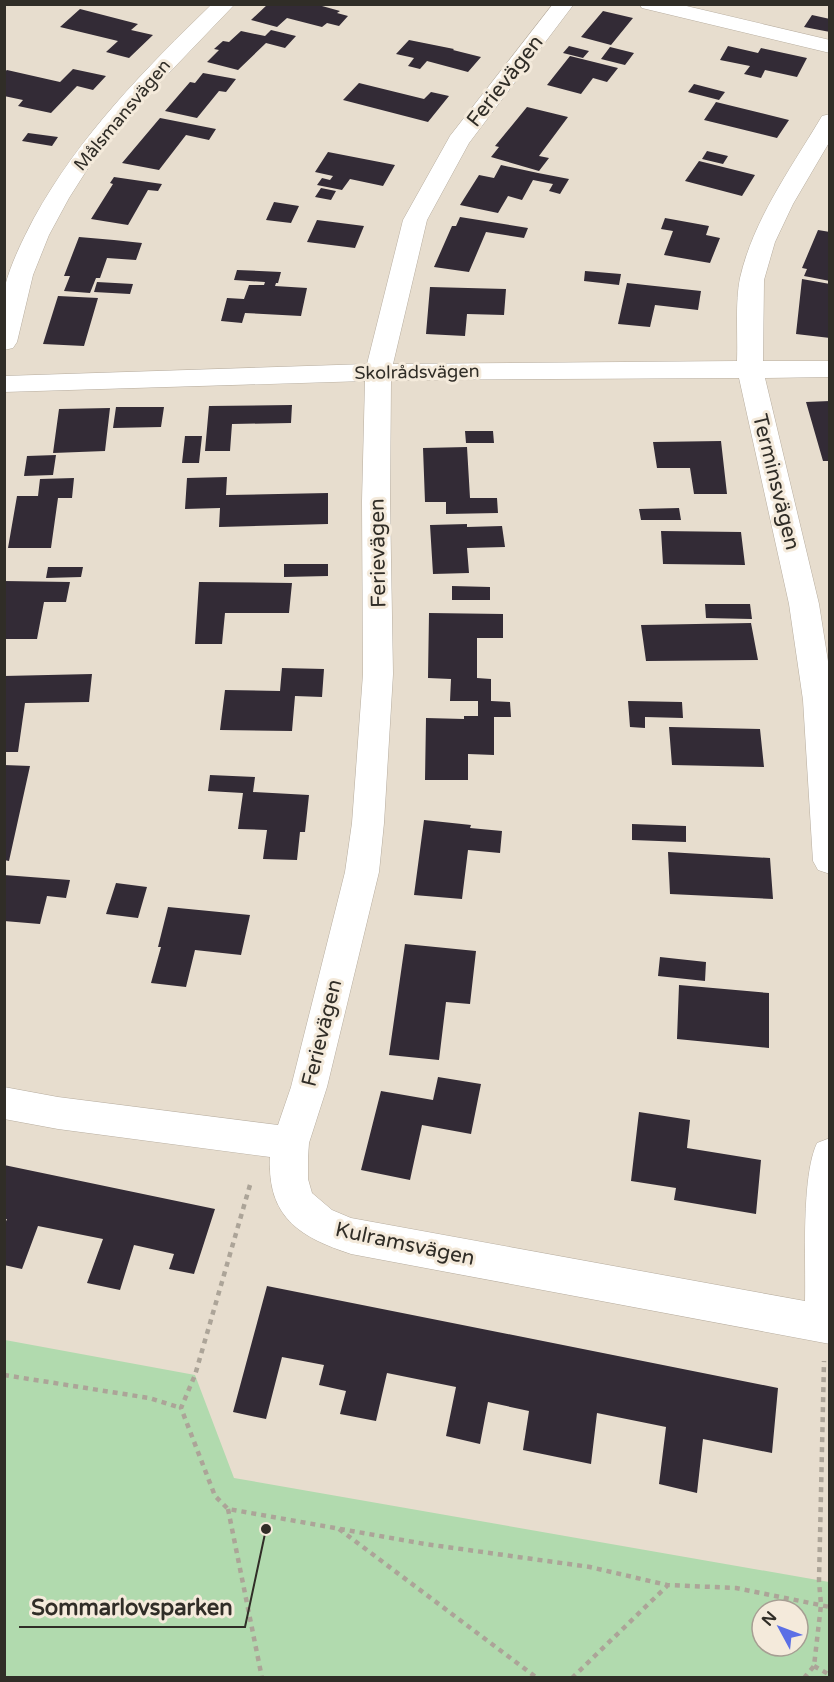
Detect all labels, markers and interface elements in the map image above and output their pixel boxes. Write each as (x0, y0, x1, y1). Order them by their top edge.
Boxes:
street label: Ferievägen (461, 30, 549, 132)
street label: Målsmansvägen (69, 55, 175, 175)
street label: Skolrådsvägen (354, 360, 480, 384)
street label: Terminsvägen (747, 411, 805, 553)
street label: Ferievägen (365, 498, 391, 608)
street label: Ferievägen (297, 977, 347, 1089)
street label: Kulramsvägen (333, 1217, 477, 1271)
callout: Sommarlovsparken (19, 1587, 245, 1627)
text: Sommarlovsparken (31, 1595, 233, 1621)
north arrow (750, 1598, 810, 1658)
text: N (758, 1607, 781, 1630)

